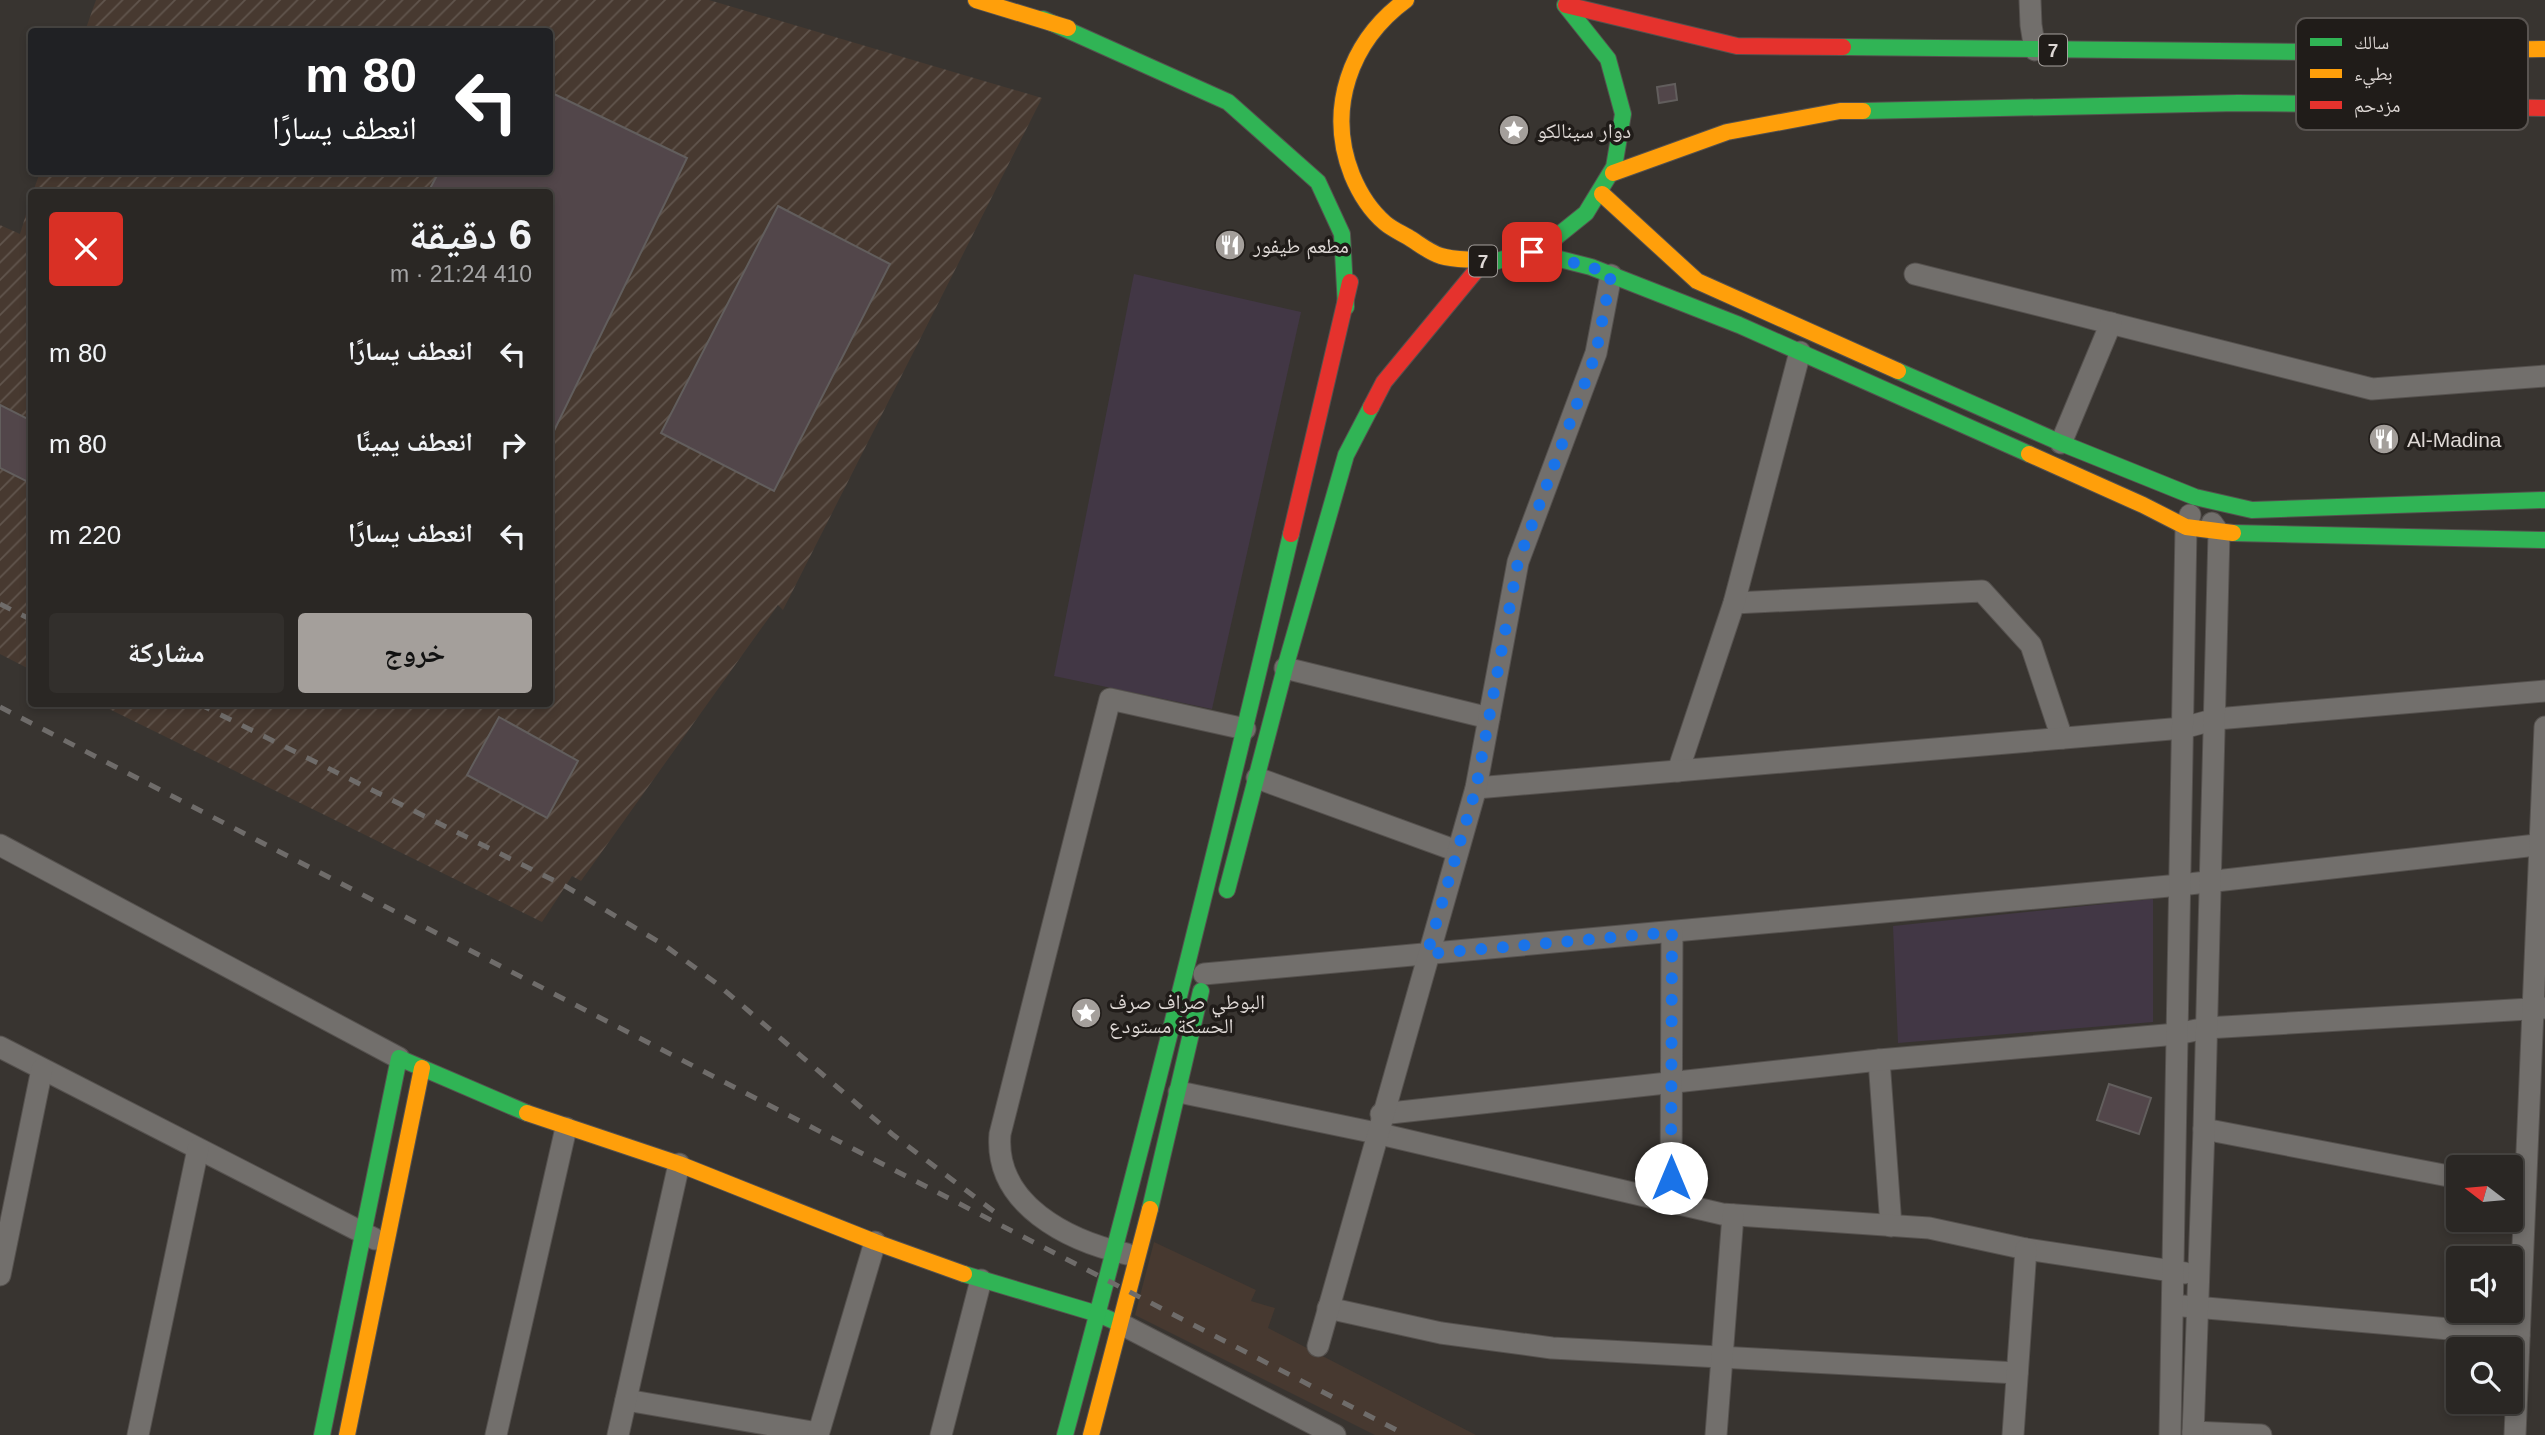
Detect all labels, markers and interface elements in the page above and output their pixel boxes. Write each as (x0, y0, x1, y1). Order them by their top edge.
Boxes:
legend (2296, 18, 2528, 130)
text: سالك (2354, 32, 2389, 53)
road number: 7 (2039, 34, 2067, 66)
text: 80 m (305, 48, 417, 102)
icon: left (441, 56, 532, 147)
text: بطيء (2354, 63, 2393, 89)
text: مزدحم (2354, 95, 2400, 118)
text: انعطف يسارًا (272, 110, 417, 146)
place icon: دوار سينالكو (1497, 113, 1531, 147)
place label: دوار سينالكو (1537, 119, 1631, 142)
text: 6 دقيقة (409, 211, 532, 258)
button: close (49, 212, 123, 286)
pin (1502, 222, 1562, 282)
restaurant icon: مطعم طيفور (1213, 228, 1247, 262)
icon: arrive (1513, 233, 1551, 271)
place label: مطعم طيفور (1252, 234, 1349, 260)
road number: 7 (1469, 246, 1497, 276)
text: 410 m · 21:24 (390, 261, 532, 287)
icon: left (494, 335, 532, 373)
text: انعطف يسارًا (348, 336, 473, 366)
text: 80 m (49, 338, 107, 368)
restaurant icon: Al-Madina (2367, 422, 2401, 456)
icon: right (494, 426, 532, 464)
text: انعطف يمينًا (356, 427, 473, 457)
place label: Al-Madina (2407, 428, 2502, 451)
text: 80 m (49, 429, 107, 459)
icon: left (494, 517, 532, 555)
text: انعطف يسارًا (348, 518, 473, 548)
text: 220 m (49, 520, 121, 550)
button: مشاركة (49, 613, 284, 693)
button: خروج (298, 613, 532, 693)
place label: البوطي صراف صرف الحسكة مستودع (1109, 990, 1265, 1039)
place icon: البوطي صراف صرف الحسكة مستودع (1069, 996, 1103, 1030)
position arrow (1634, 1141, 1708, 1215)
north arrow (2446, 1155, 2524, 1232)
map controls (2446, 1155, 2523, 1414)
button: sound (2446, 1246, 2523, 1323)
button: search (2446, 1337, 2523, 1414)

